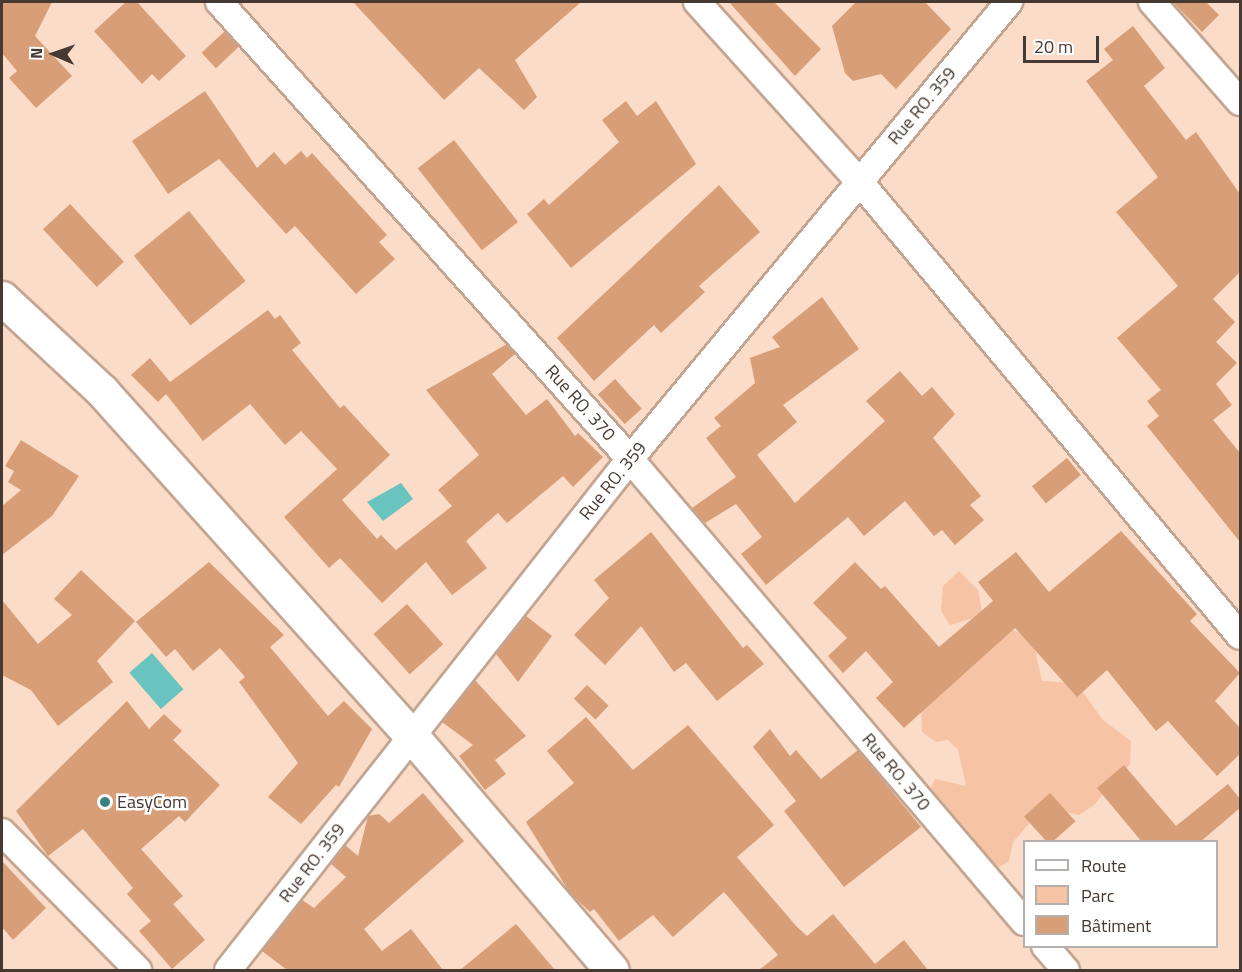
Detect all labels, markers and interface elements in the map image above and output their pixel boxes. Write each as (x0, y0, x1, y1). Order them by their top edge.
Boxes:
north arrow (24, 24, 84, 84)
scale bar (1026, 24, 1102, 62)
text: 20 m (1034, 33, 1073, 60)
text: N (24, 47, 48, 59)
street label: Rue RO. 359 (883, 63, 961, 149)
street label: Rue RO. 370 (540, 361, 620, 445)
street label: Rue RO. 359 (575, 437, 651, 525)
street label: Rue RO. 370 (857, 729, 935, 815)
place label: EasyCom (117, 791, 187, 813)
marker: EasyCom (98, 795, 112, 809)
street label: Rue RO. 359 (274, 819, 350, 907)
legend (1023, 840, 1218, 948)
text: Route (1081, 852, 1126, 879)
text: Parc (1081, 882, 1115, 909)
text: Bâtiment (1081, 912, 1151, 939)

